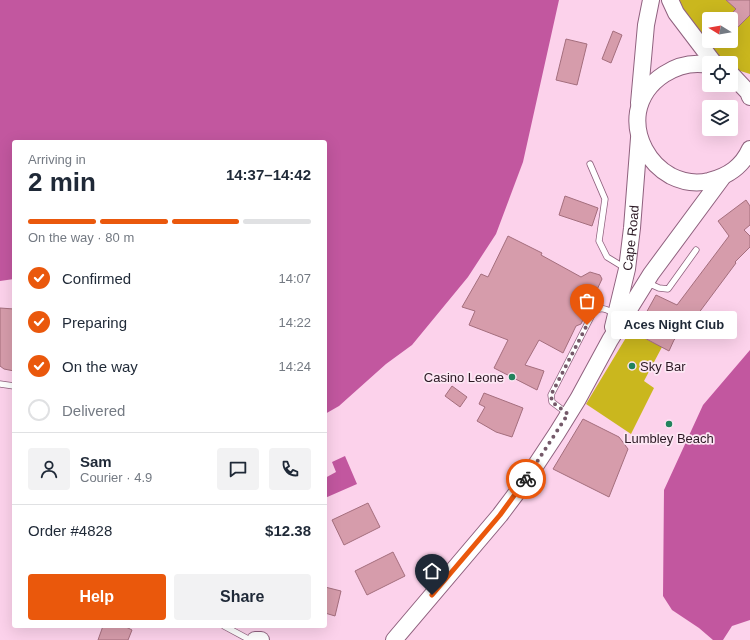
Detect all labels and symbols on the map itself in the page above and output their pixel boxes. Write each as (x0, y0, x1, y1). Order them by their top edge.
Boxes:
north arrow (702, 12, 738, 48)
street label: Cape Road (620, 205, 642, 272)
pin (570, 284, 604, 325)
callout: Aces Night Club (611, 311, 737, 339)
place label: Sky Bar (640, 359, 686, 374)
marker: Sky Bar (627, 361, 637, 371)
place label: Casino Leone (424, 370, 504, 385)
marker: Casino Leone (507, 372, 517, 382)
marker: Lumbley Beach (664, 419, 674, 429)
place label: Lumbley Beach (624, 431, 714, 446)
courier (506, 459, 546, 499)
pin (415, 554, 449, 595)

